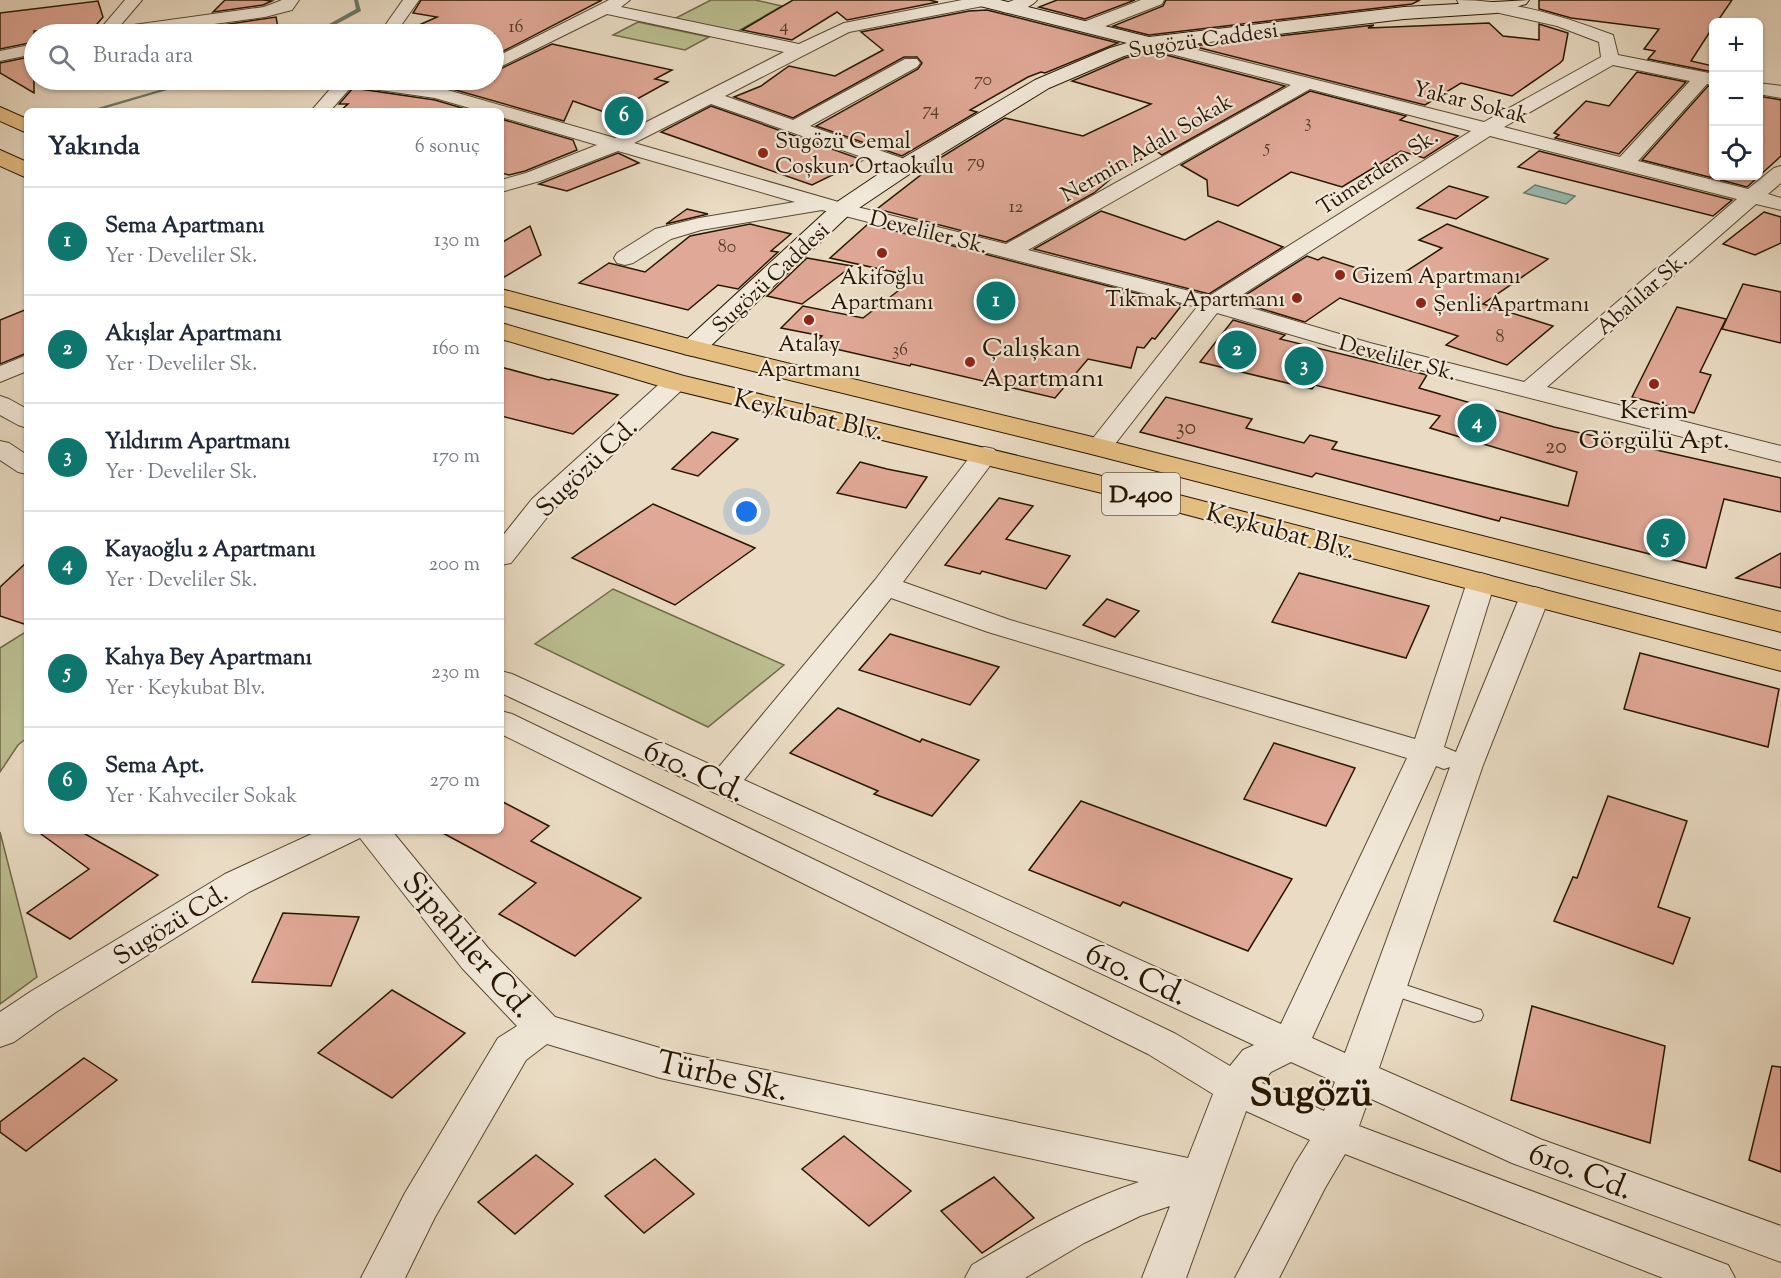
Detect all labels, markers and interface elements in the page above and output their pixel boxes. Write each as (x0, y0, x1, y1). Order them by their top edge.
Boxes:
house number: 4 (779, 14, 789, 40)
house number: 16 (508, 15, 524, 41)
street label: Sugözü Caddesi (1126, 16, 1280, 68)
map controls (1709, 18, 1763, 180)
button: + (1709, 18, 1763, 72)
search box (24, 24, 504, 90)
icon: search (45, 41, 78, 74)
text: Burada ara (93, 41, 193, 73)
house number: 70 (974, 68, 992, 94)
button: − (1709, 72, 1763, 126)
street label: Yakar Sokak (1409, 74, 1532, 134)
street label: Nermin Adalı Sokak (1056, 87, 1239, 212)
pin: 6 (604, 94, 644, 138)
house number: 74 (923, 98, 939, 124)
house number: 3 (1304, 110, 1312, 136)
street label: Tümerdem Sk. (1312, 122, 1446, 225)
button: locate (1709, 126, 1763, 180)
place label: Sugözü Cemal Coşkun Ortaokulu (775, 127, 954, 184)
text: Yakında (48, 129, 140, 166)
text: 6 sonuç (415, 133, 480, 162)
house number: 5 (1263, 135, 1270, 161)
marker: Sugözü Cemal Coşkun Ortaokulu (756, 146, 770, 160)
house number: 79 (967, 150, 985, 176)
house number: 12 (1009, 195, 1024, 221)
street label: Develiler Sk. (866, 204, 991, 264)
text: Sema Apartmanı (105, 211, 264, 243)
street label: Sugözü Caddesi (706, 216, 838, 342)
text: 1 (64, 227, 71, 256)
text: 130 m (434, 227, 480, 256)
house number: 80 (718, 235, 736, 261)
text: Yer · Develiler Sk. (105, 243, 257, 272)
marker: Akifoğlu Apartmanı (875, 246, 889, 260)
street label: Abalılar Sk. (1590, 246, 1696, 344)
place label: Gizem Apartmanı (1352, 262, 1521, 294)
place label: Akifoğlu Apartmanı (830, 263, 934, 320)
marker: Gizem Apartmanı (1333, 268, 1347, 282)
pin: 1 (976, 278, 1016, 324)
place label: Tıkmak Apartmanı (1105, 285, 1285, 317)
place label: Şenli Apartmanı (1433, 290, 1590, 322)
marker: Tıkmak Apartmanı (1290, 291, 1304, 305)
marker: Şenli Apartmanı (1414, 296, 1428, 310)
marker: Atalay Apartmanı (802, 313, 816, 327)
text: Akışlar Apartmanı (105, 319, 282, 351)
house number: 8 (1496, 325, 1505, 351)
pin: 2 (1218, 328, 1256, 372)
street label: Develiler Sk. (1335, 329, 1460, 391)
place label: Atalay Apartmanı (757, 330, 861, 387)
place label: Çalışkan Apartmanı (982, 331, 1104, 398)
text: 2 (63, 335, 72, 364)
text: 160 m (432, 335, 480, 364)
house number: 36 (892, 338, 908, 364)
pin: 3 (1284, 344, 1324, 388)
text: Yer · Develiler Sk. (105, 351, 257, 380)
marker: Çalışkan Apartmanı (963, 355, 977, 369)
marker: Kerim Görgülü Apt. (1647, 377, 1661, 391)
street label: Keykubat Blv. (730, 381, 887, 452)
place label: Kerim Görgülü Apt. (1578, 393, 1730, 460)
pin: 4 (1458, 400, 1496, 446)
street label: Sugözü Cd. (528, 411, 647, 527)
house number: 30 (1176, 413, 1196, 445)
text: Yıldırım Apartmanı (105, 427, 290, 459)
house number: 20 (1545, 432, 1567, 464)
text: 3 (63, 443, 72, 472)
text: 170 m (432, 443, 480, 472)
text: Yer · Develiler Sk. (105, 459, 257, 488)
road number: D-400 (1102, 473, 1180, 515)
street label: Keykubat Blv. (1202, 495, 1359, 570)
your location (732, 497, 761, 526)
pin: 5 (1646, 516, 1686, 560)
text: Kayaoğlu 2 Apartmanı (105, 535, 316, 567)
text: 4 (62, 551, 73, 580)
text: 200 m (429, 551, 480, 580)
text: Yer · Develiler Sk. (105, 567, 257, 596)
text: Kahya Bey Apartmanı (105, 643, 312, 675)
text: 5 (64, 659, 71, 688)
text: 230 m (431, 659, 480, 688)
text: Yer · Keykubat Blv. (105, 675, 265, 704)
street label: 610. Cd. (635, 729, 752, 816)
text: Sema Apt. (105, 751, 204, 783)
text: 6 (63, 767, 72, 796)
text: 270 m (430, 767, 480, 796)
text: Yer · Kahveciler Sokak (105, 783, 297, 812)
street label: Sipahiler Cd. (390, 862, 544, 1030)
street label: Sugözü Cd. (107, 876, 236, 976)
street label: 610. Cd. (1077, 932, 1194, 1019)
street label: Türbe Sk. (652, 1040, 793, 1115)
district label: Sugözü (1249, 1068, 1373, 1124)
street label: 610. Cd. (1521, 1132, 1639, 1214)

